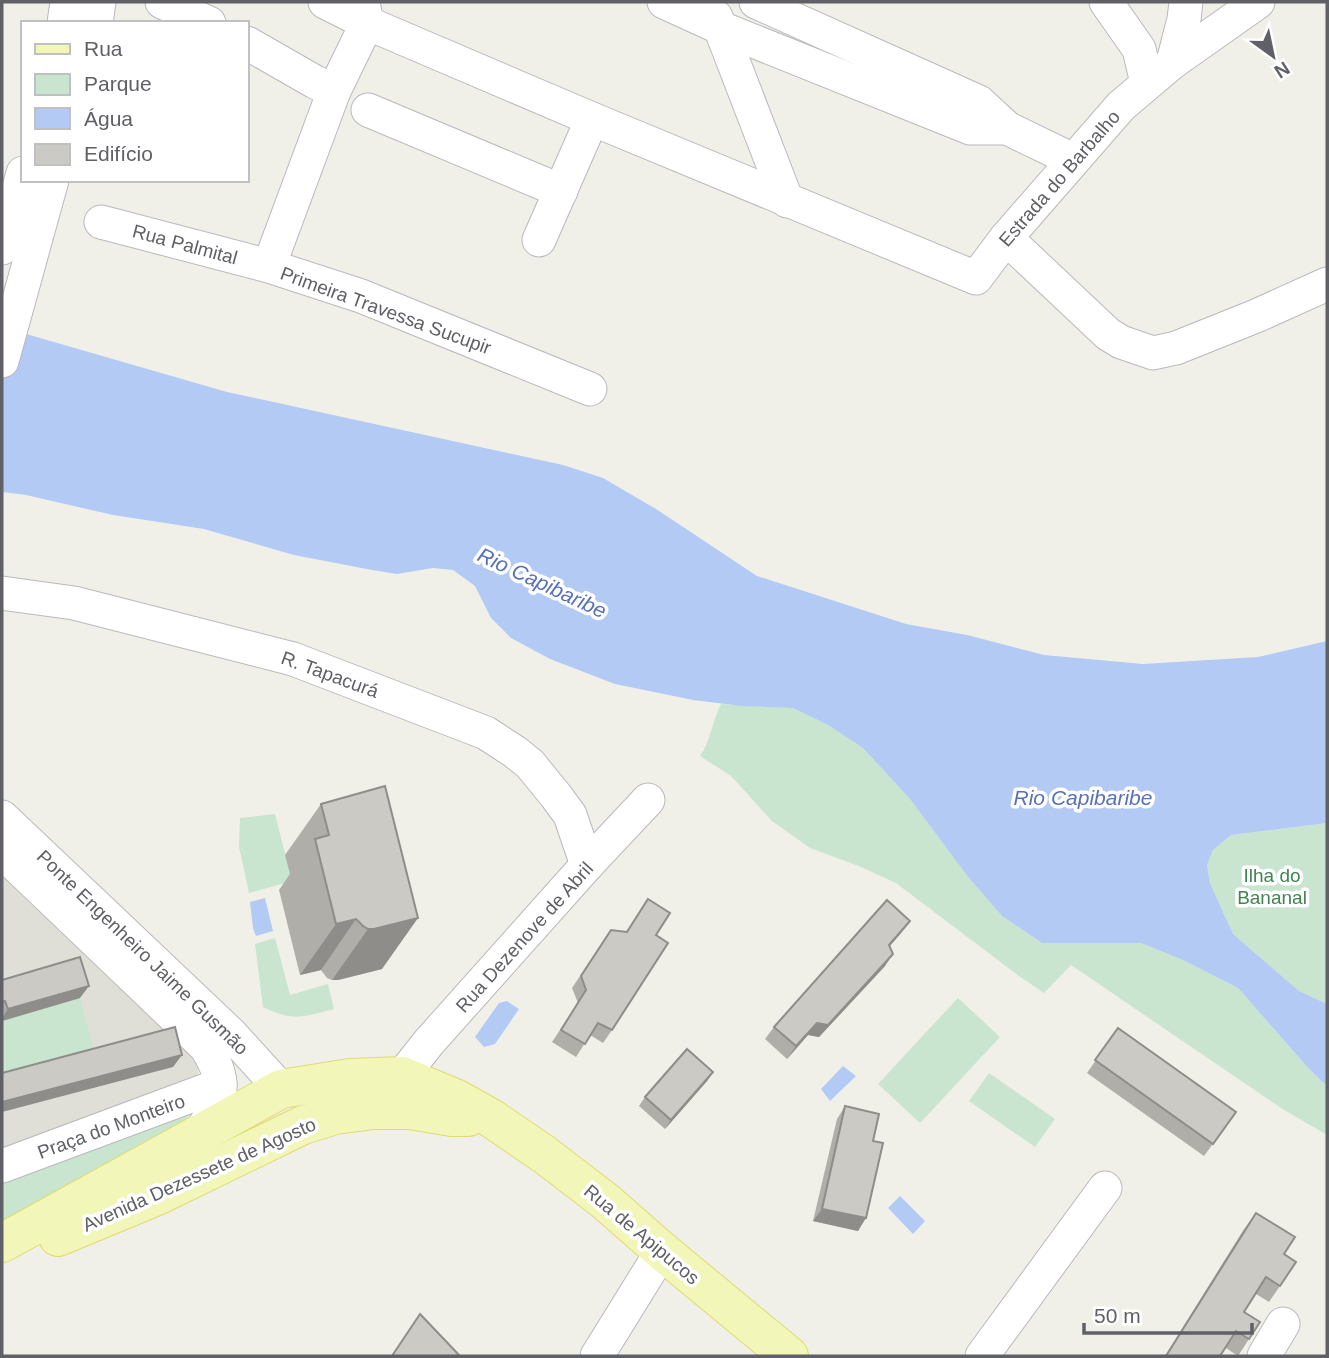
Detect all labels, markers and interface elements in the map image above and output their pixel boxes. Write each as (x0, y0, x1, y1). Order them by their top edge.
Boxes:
legend (21, 21, 248, 182)
north arrow (1238, 21, 1308, 91)
text: Rua (84, 37, 123, 60)
text: N (1271, 57, 1293, 82)
text: Parque (84, 72, 152, 95)
street label: Estrada do Barbalho (995, 106, 1124, 251)
text: Água (84, 107, 133, 130)
text: Edifício (84, 142, 153, 165)
street label: Rua Palmital (130, 220, 240, 269)
street label: Primeira Travessa Sucupir (278, 263, 495, 359)
water label: Rio Capibaribe (474, 543, 610, 622)
street label: R. Tapacurá (278, 647, 382, 702)
water label: Rio Capibaribe (1014, 786, 1152, 809)
street label: Ponte Engenheiro Jaime Gusmão (33, 846, 253, 1059)
street label: Rua Dezenove de Abril (452, 858, 597, 1017)
park label: Ilha do Bananal (1237, 865, 1307, 908)
street label: Praça do Monteiro (35, 1090, 188, 1163)
street label: Avenida Dezessete de Agosto (79, 1113, 319, 1236)
street label: Rua de Apipucos (580, 1180, 703, 1289)
scale bar (1084, 1292, 1252, 1336)
text: 50 m (1094, 1304, 1141, 1327)

